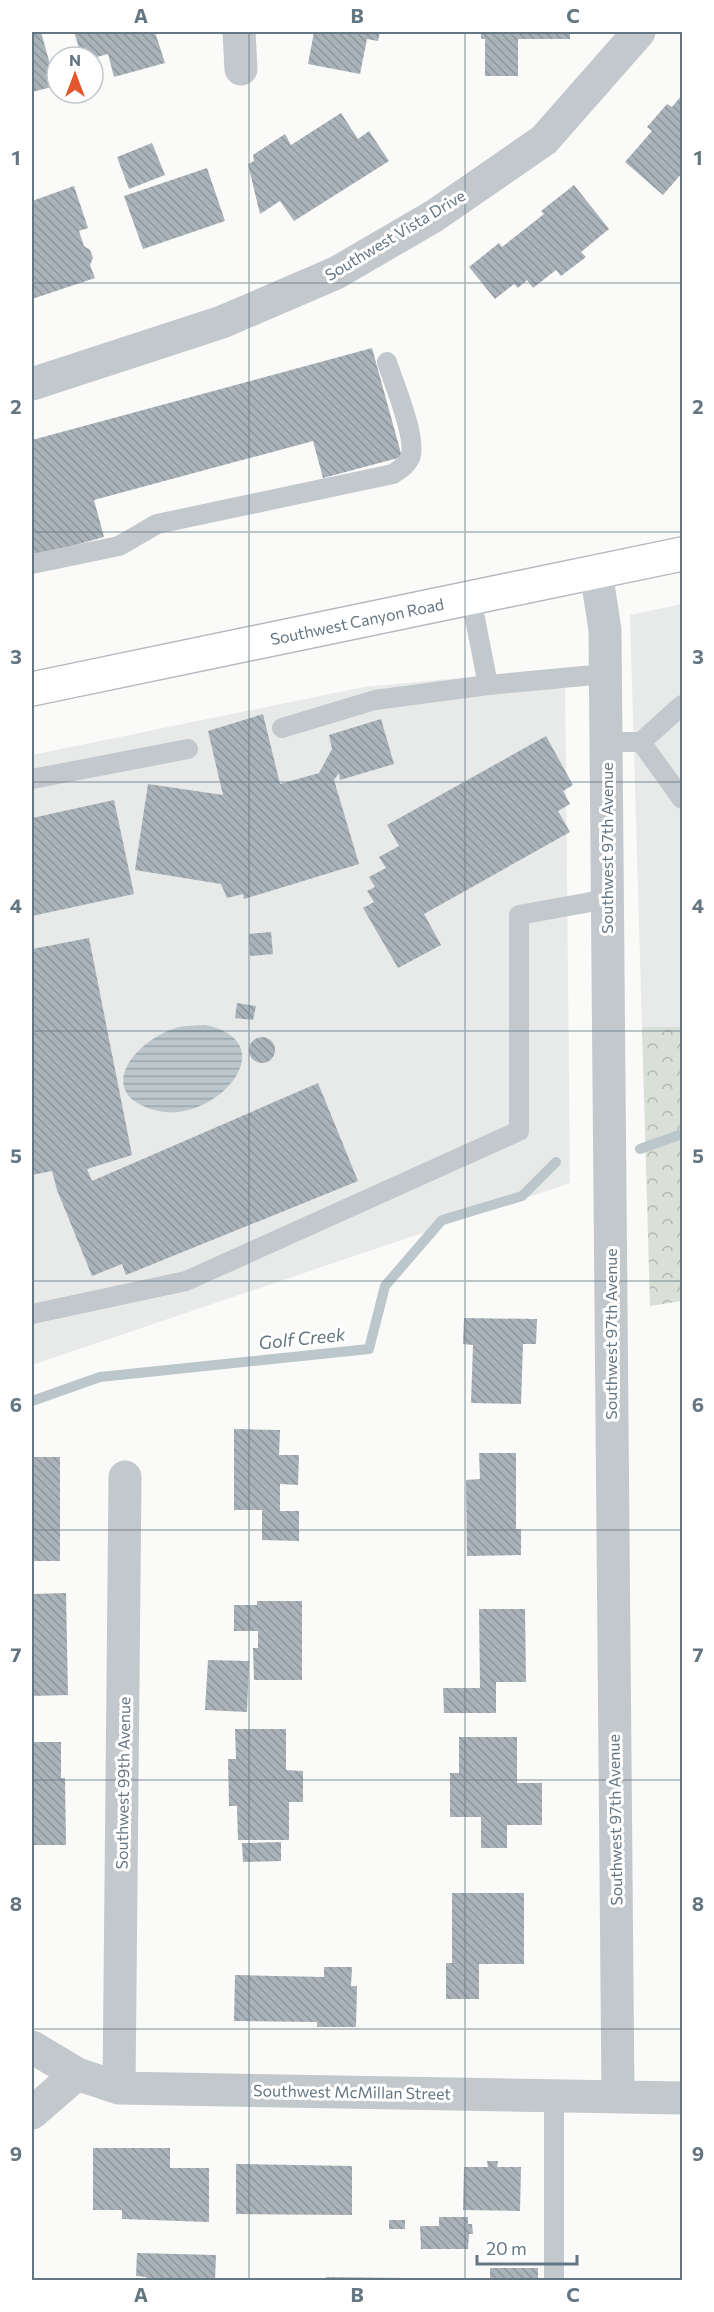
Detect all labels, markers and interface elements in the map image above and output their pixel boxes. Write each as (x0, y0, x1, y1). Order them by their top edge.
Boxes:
text: A (134, 3, 148, 27)
text: B (350, 3, 364, 27)
text: C (566, 3, 580, 27)
north arrow (45, 45, 105, 105)
text: N (69, 50, 81, 69)
text: 1 (11, 145, 21, 169)
text: 1 (693, 145, 703, 169)
street label: Southwest Vista Drive (321, 185, 468, 284)
text: 2 (10, 394, 22, 418)
text: 2 (692, 394, 704, 418)
street label: Southwest Canyon Road (268, 594, 445, 648)
text: 3 (10, 644, 22, 668)
text: 3 (692, 644, 704, 668)
street label: Southwest 97th Avenue (597, 762, 616, 934)
text: 4 (10, 893, 22, 917)
text: 4 (692, 893, 704, 917)
text: 5 (10, 1143, 22, 1167)
text: 5 (692, 1143, 704, 1167)
street label: Southwest 97th Avenue (601, 1248, 620, 1420)
water label: Golf Creek (257, 1322, 348, 1353)
text: 6 (10, 1392, 22, 1416)
text: 6 (692, 1392, 704, 1416)
text: 7 (11, 1642, 22, 1666)
text: 7 (693, 1642, 704, 1666)
street label: Southwest 99th Avenue (111, 1696, 134, 1870)
street label: Southwest 97th Avenue (604, 1734, 625, 1906)
text: 8 (10, 1891, 22, 1915)
text: 8 (692, 1891, 704, 1915)
street label: Southwest McMillan Street (253, 2080, 452, 2103)
text: 9 (10, 2141, 22, 2165)
text: 9 (692, 2141, 704, 2165)
scale bar (477, 2228, 578, 2266)
text: 20 m (486, 2237, 527, 2259)
text: A (134, 2282, 148, 2306)
text: B (350, 2282, 364, 2306)
text: C (566, 2282, 580, 2306)

